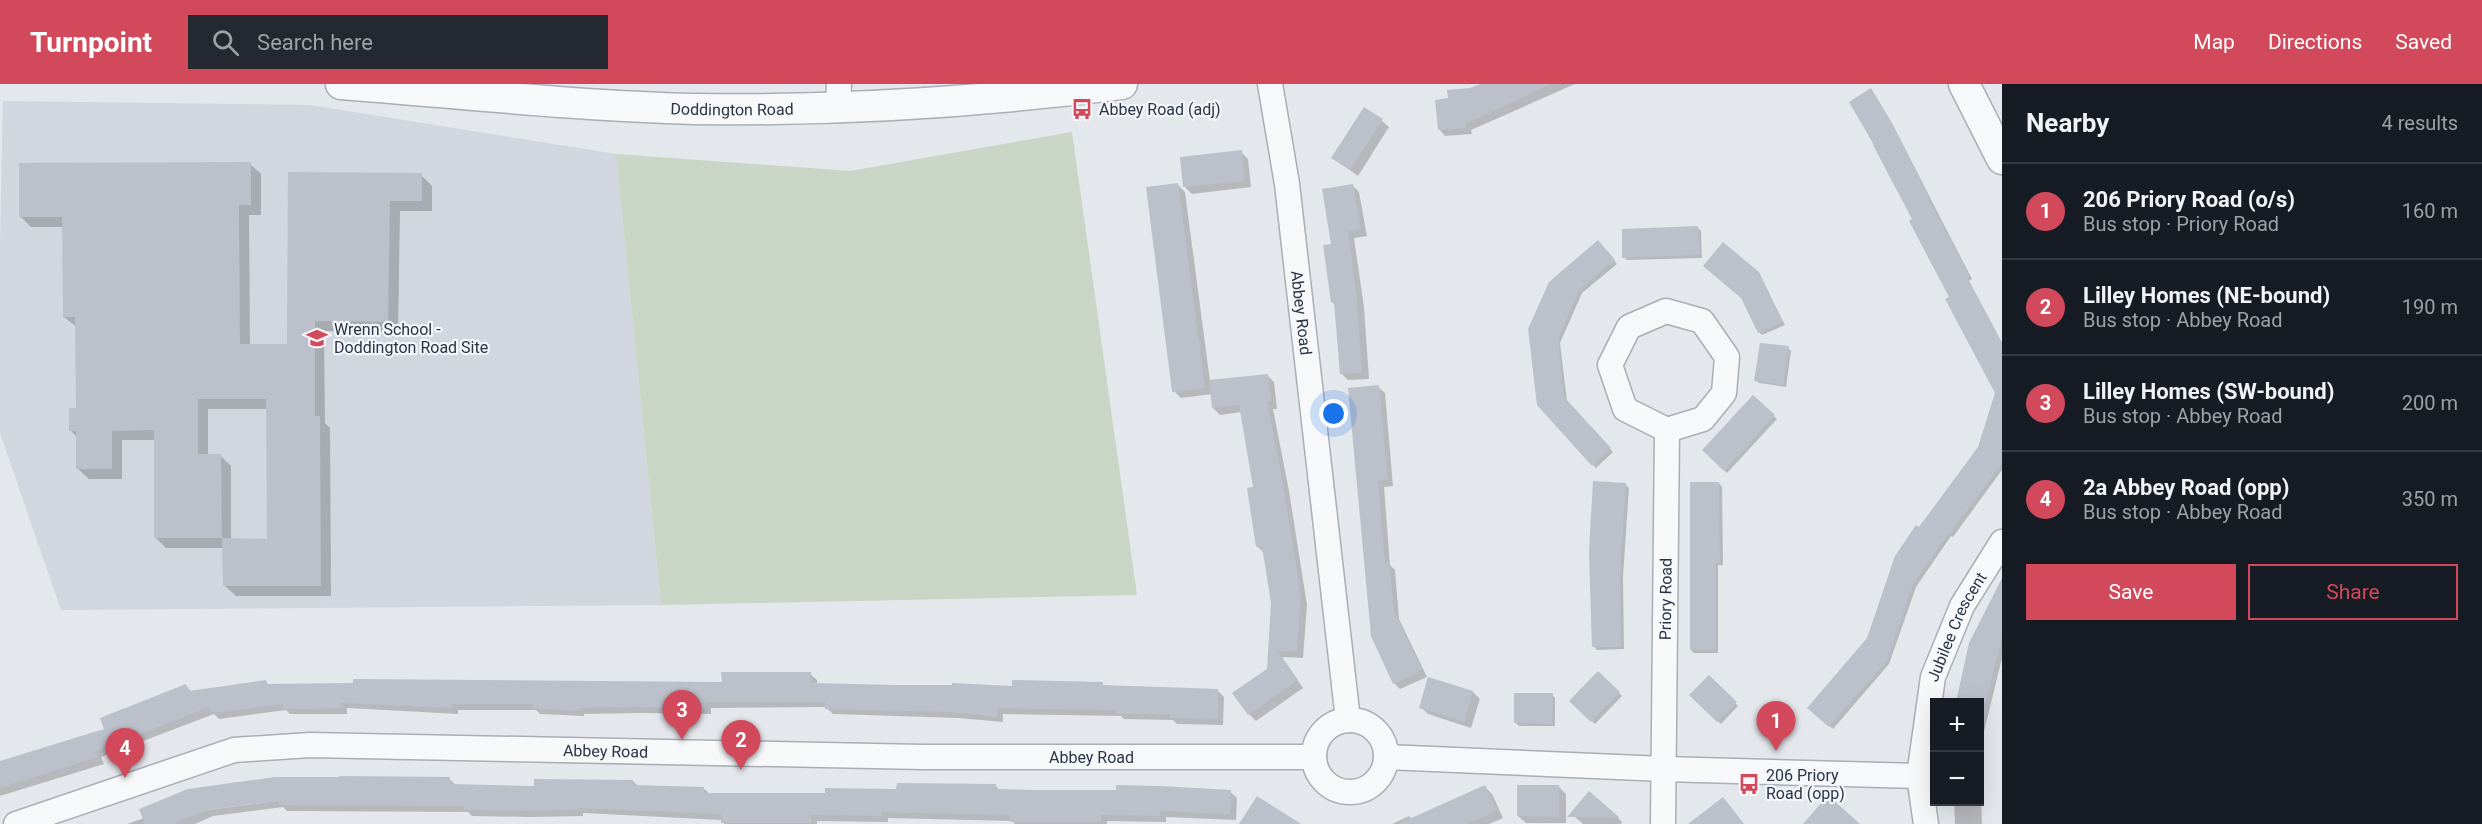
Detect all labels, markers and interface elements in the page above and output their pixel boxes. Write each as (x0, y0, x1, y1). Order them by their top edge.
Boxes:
search box (188, 15, 608, 69)
text: Turnpoint (30, 26, 152, 59)
icon: search (209, 26, 242, 59)
text: Search here (257, 30, 373, 55)
text: Map (2193, 30, 2235, 54)
text: Directions (2268, 30, 2362, 54)
text: Saved (2395, 30, 2452, 54)
bus stop icon: Abbey Road (adj) (1070, 97, 1094, 121)
street label: Doddington Road (670, 99, 794, 119)
place label: Abbey Road (adj) (1099, 100, 1221, 119)
text: Nearby (2026, 108, 2109, 138)
text: 4 results (2382, 111, 2458, 135)
text: 206 Priory Road (o/s) (2083, 187, 2295, 212)
text: 1 (2040, 199, 2051, 223)
text: 160 m (2402, 199, 2458, 223)
text: Bus stop · Priory Road (2083, 212, 2279, 236)
street label: Abbey Road (1287, 269, 1316, 356)
text: Lilley Homes (NE-bound) (2083, 283, 2330, 308)
text: 2 (2040, 295, 2051, 319)
text: 190 m (2402, 295, 2458, 319)
text: Bus stop · Abbey Road (2083, 308, 2283, 332)
place label: Wrenn School - Doddington Road Site (334, 320, 488, 357)
school or university icon: Wrenn School - Doddington Road Site (305, 326, 329, 350)
text: Lilley Homes (SW-bound) (2083, 379, 2334, 404)
text: 3 (2040, 391, 2051, 415)
text: 200 m (2402, 391, 2458, 415)
your location (1319, 399, 1348, 428)
text: Bus stop · Abbey Road (2083, 404, 2283, 428)
text: 2a Abbey Road (opp) (2083, 475, 2289, 500)
text: 4 (2040, 487, 2051, 511)
text: 350 m (2402, 487, 2458, 511)
text: Bus stop · Abbey Road (2083, 500, 2283, 524)
street label: Priory Road (1655, 558, 1675, 640)
button: Save (2026, 564, 2236, 620)
button: Share (2248, 564, 2458, 620)
street label: Jubilee Crescent (1923, 569, 1990, 684)
pin: 3 (662, 690, 702, 740)
map controls (1930, 698, 1984, 806)
button: + (1930, 698, 1984, 752)
pin: 1 (1756, 702, 1796, 751)
pin: 2 (722, 720, 760, 770)
pin: 4 (106, 728, 144, 778)
street label: Abbey Road (563, 740, 648, 761)
street label: Abbey Road (1049, 748, 1134, 767)
button: − (1930, 752, 1984, 806)
place label: 206 Priory Road (opp) (1766, 766, 1845, 803)
bus stop icon: 206 Priory Road (opp) (1737, 772, 1761, 796)

